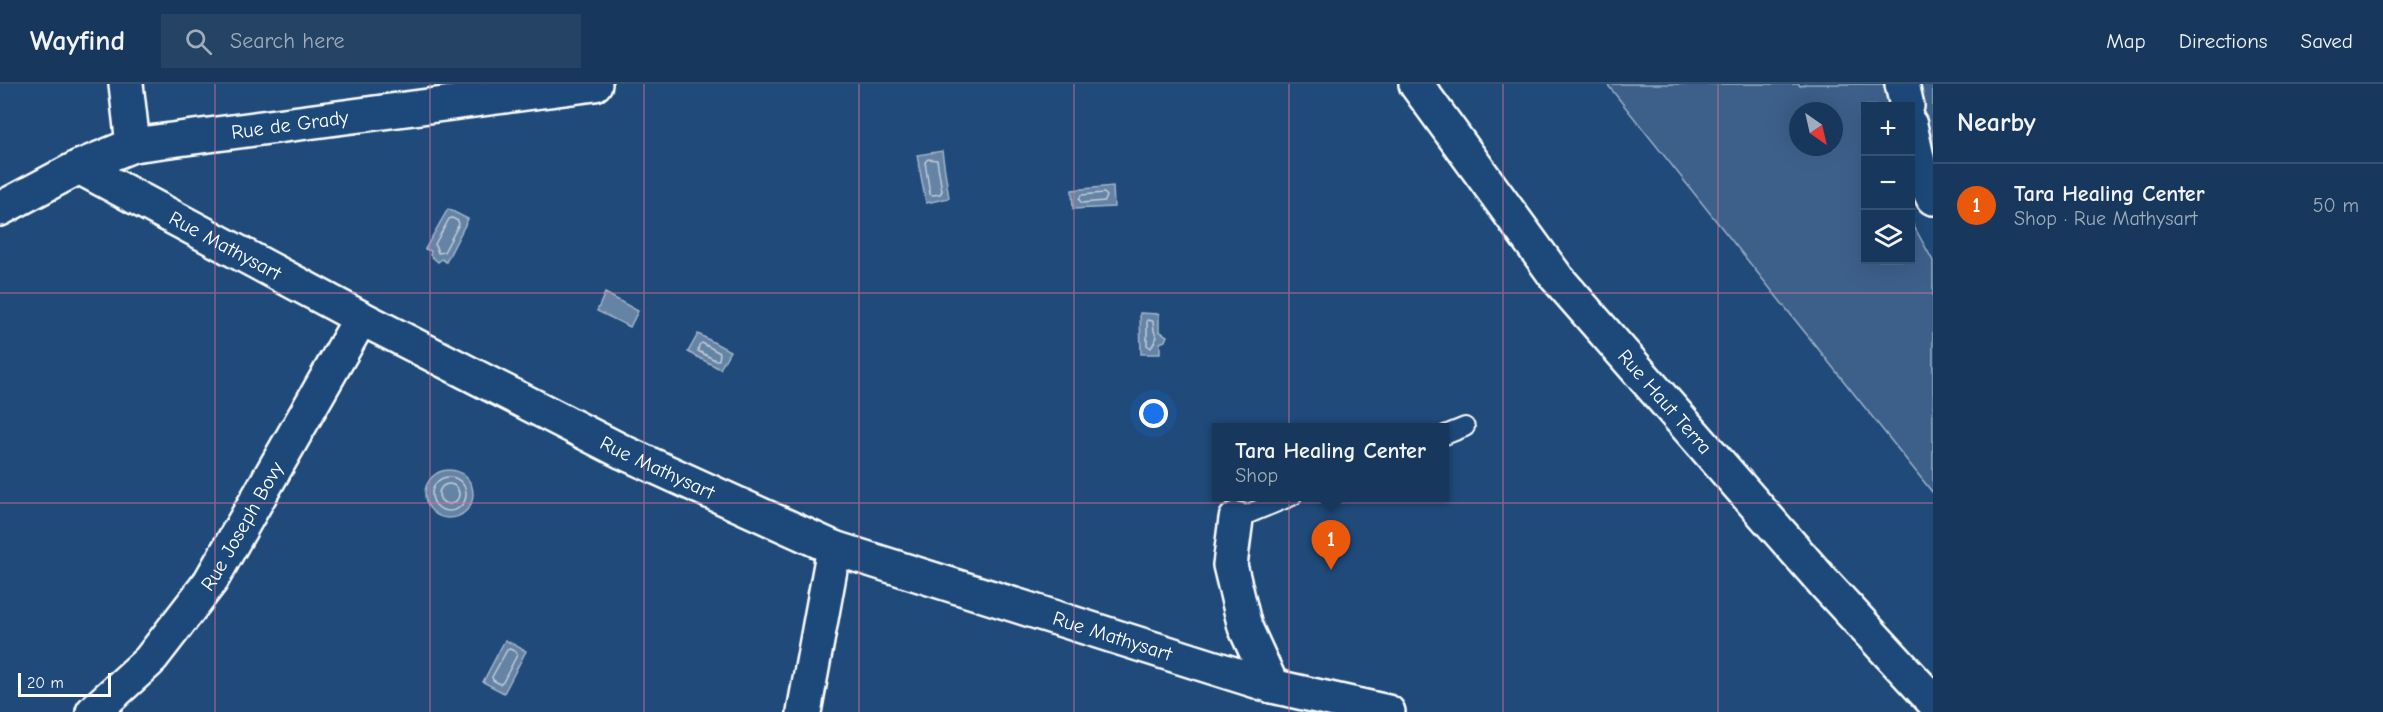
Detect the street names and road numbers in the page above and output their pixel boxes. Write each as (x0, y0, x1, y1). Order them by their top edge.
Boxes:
street label: Rue de Grady (230, 105, 350, 143)
street label: Rue Mathysart (165, 206, 286, 285)
street label: Rue Haut Terra (1613, 345, 1717, 458)
street label: Rue Mathysart (596, 431, 720, 504)
street label: Rue Joseph Bovy (196, 457, 288, 595)
street label: Rue Mathysart (1050, 606, 1176, 666)

